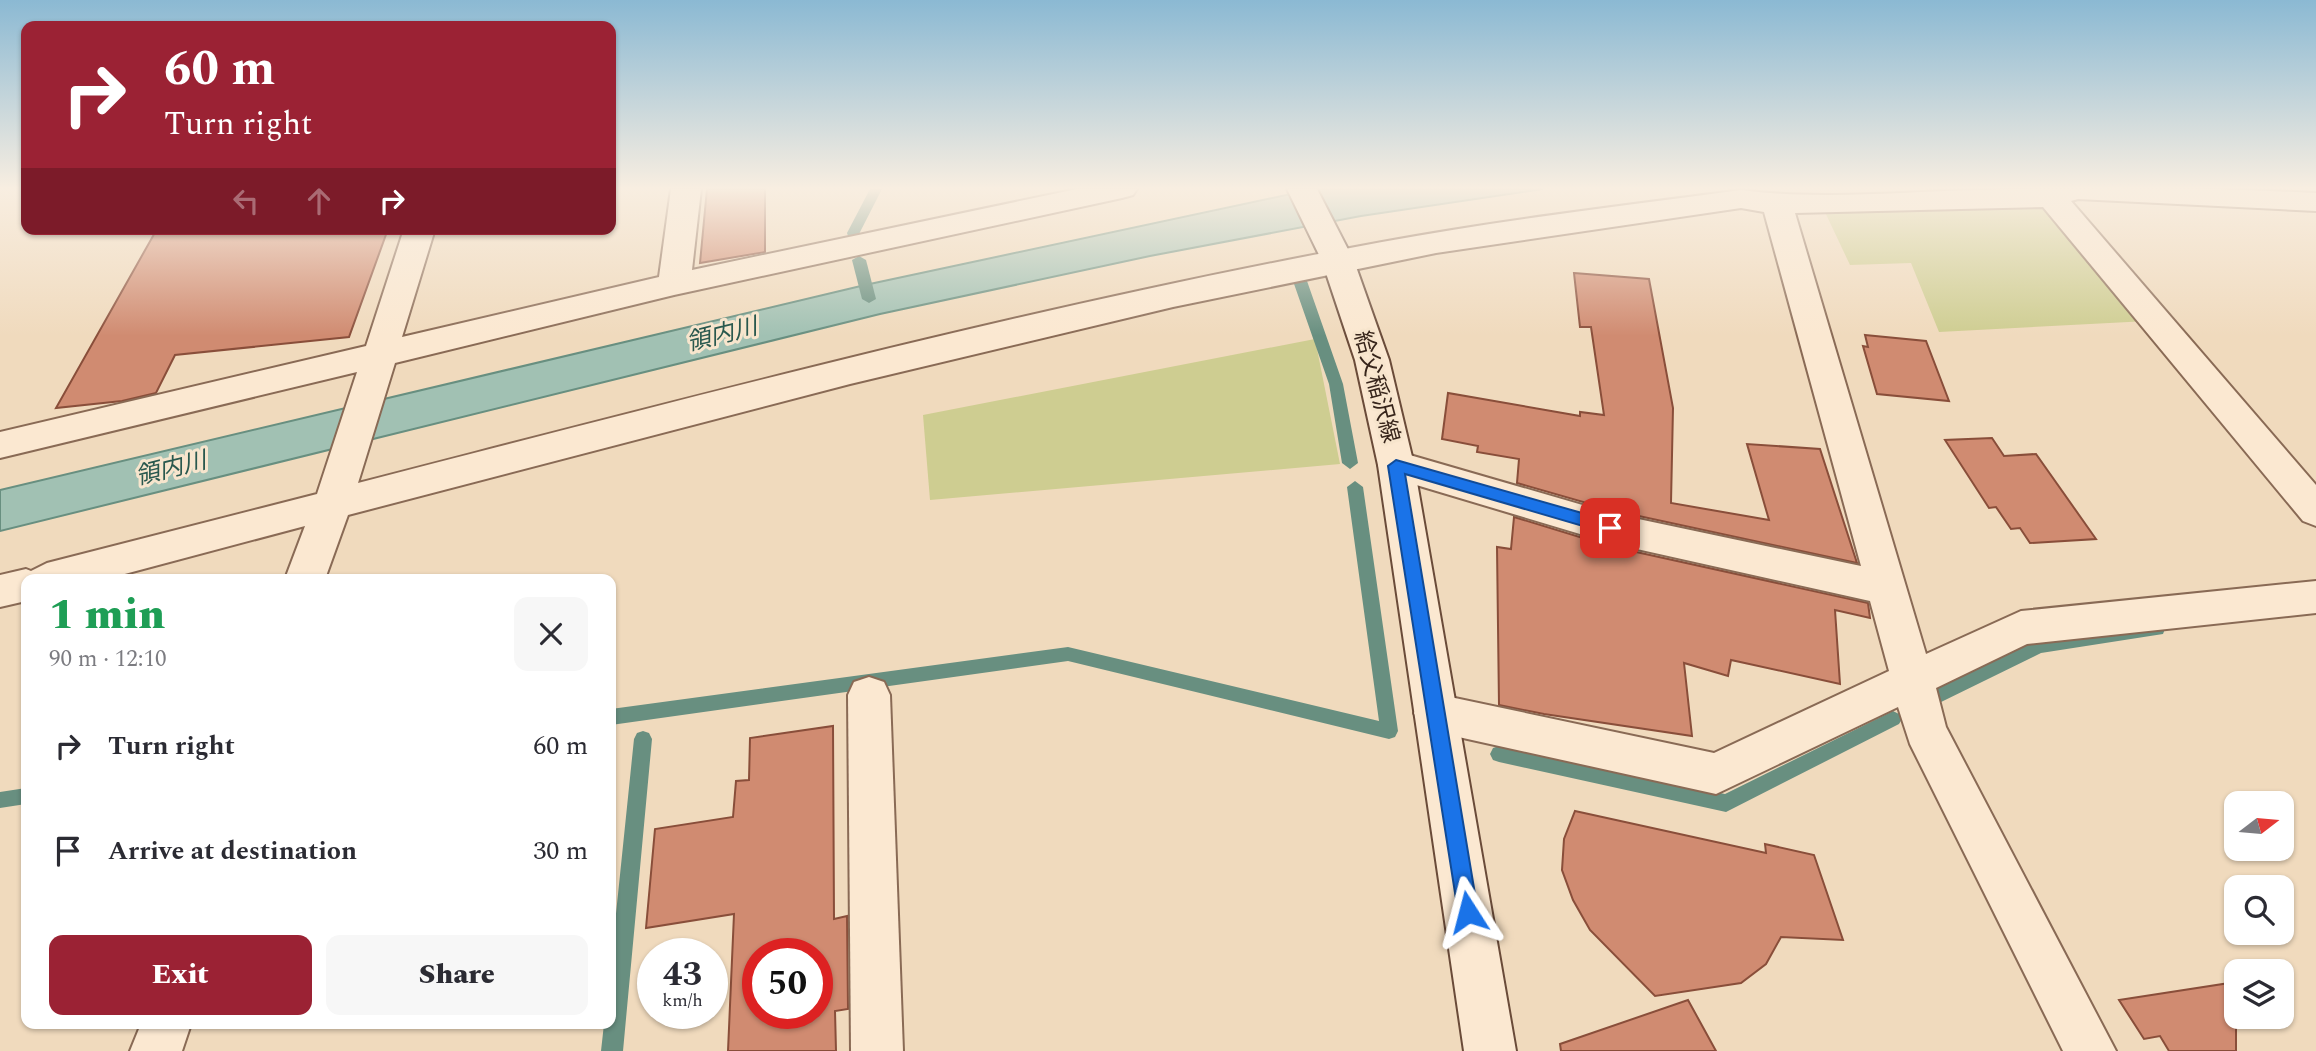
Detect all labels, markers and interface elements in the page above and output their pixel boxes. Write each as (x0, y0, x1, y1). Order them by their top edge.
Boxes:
text: 60 m (164, 32, 275, 107)
icon: right (49, 49, 140, 140)
text: Turn right (164, 100, 312, 149)
icon: left (227, 182, 265, 220)
icon: ahead (300, 182, 338, 220)
icon: right (373, 182, 411, 220)
water label: 領内川 (683, 308, 764, 361)
street label: 給父稲沢線 (1344, 327, 1408, 447)
water label: 領内川 (132, 442, 213, 495)
pin (1580, 498, 1640, 558)
icon: arrive (1591, 509, 1629, 547)
text: 1 min (49, 584, 165, 647)
button: close (514, 597, 588, 671)
text: 90 m · 12:10 (49, 642, 167, 677)
text: Turn right (108, 726, 235, 766)
text: 60 m (533, 726, 588, 766)
icon: right (49, 727, 87, 765)
north arrow (2224, 791, 2294, 861)
map controls (2224, 791, 2294, 1029)
text: Arrive at destination (108, 831, 357, 871)
text: 30 m (533, 831, 588, 871)
icon: arrive (49, 832, 87, 870)
position arrow (1431, 875, 1505, 949)
button: search (2224, 875, 2294, 945)
button: Exit (49, 935, 312, 1015)
button: Share (326, 935, 588, 1015)
speed limit sign: 50 (742, 938, 833, 1029)
text: 43 (663, 948, 702, 1001)
button: layers (2224, 959, 2294, 1029)
text: km/h (662, 987, 703, 1014)

